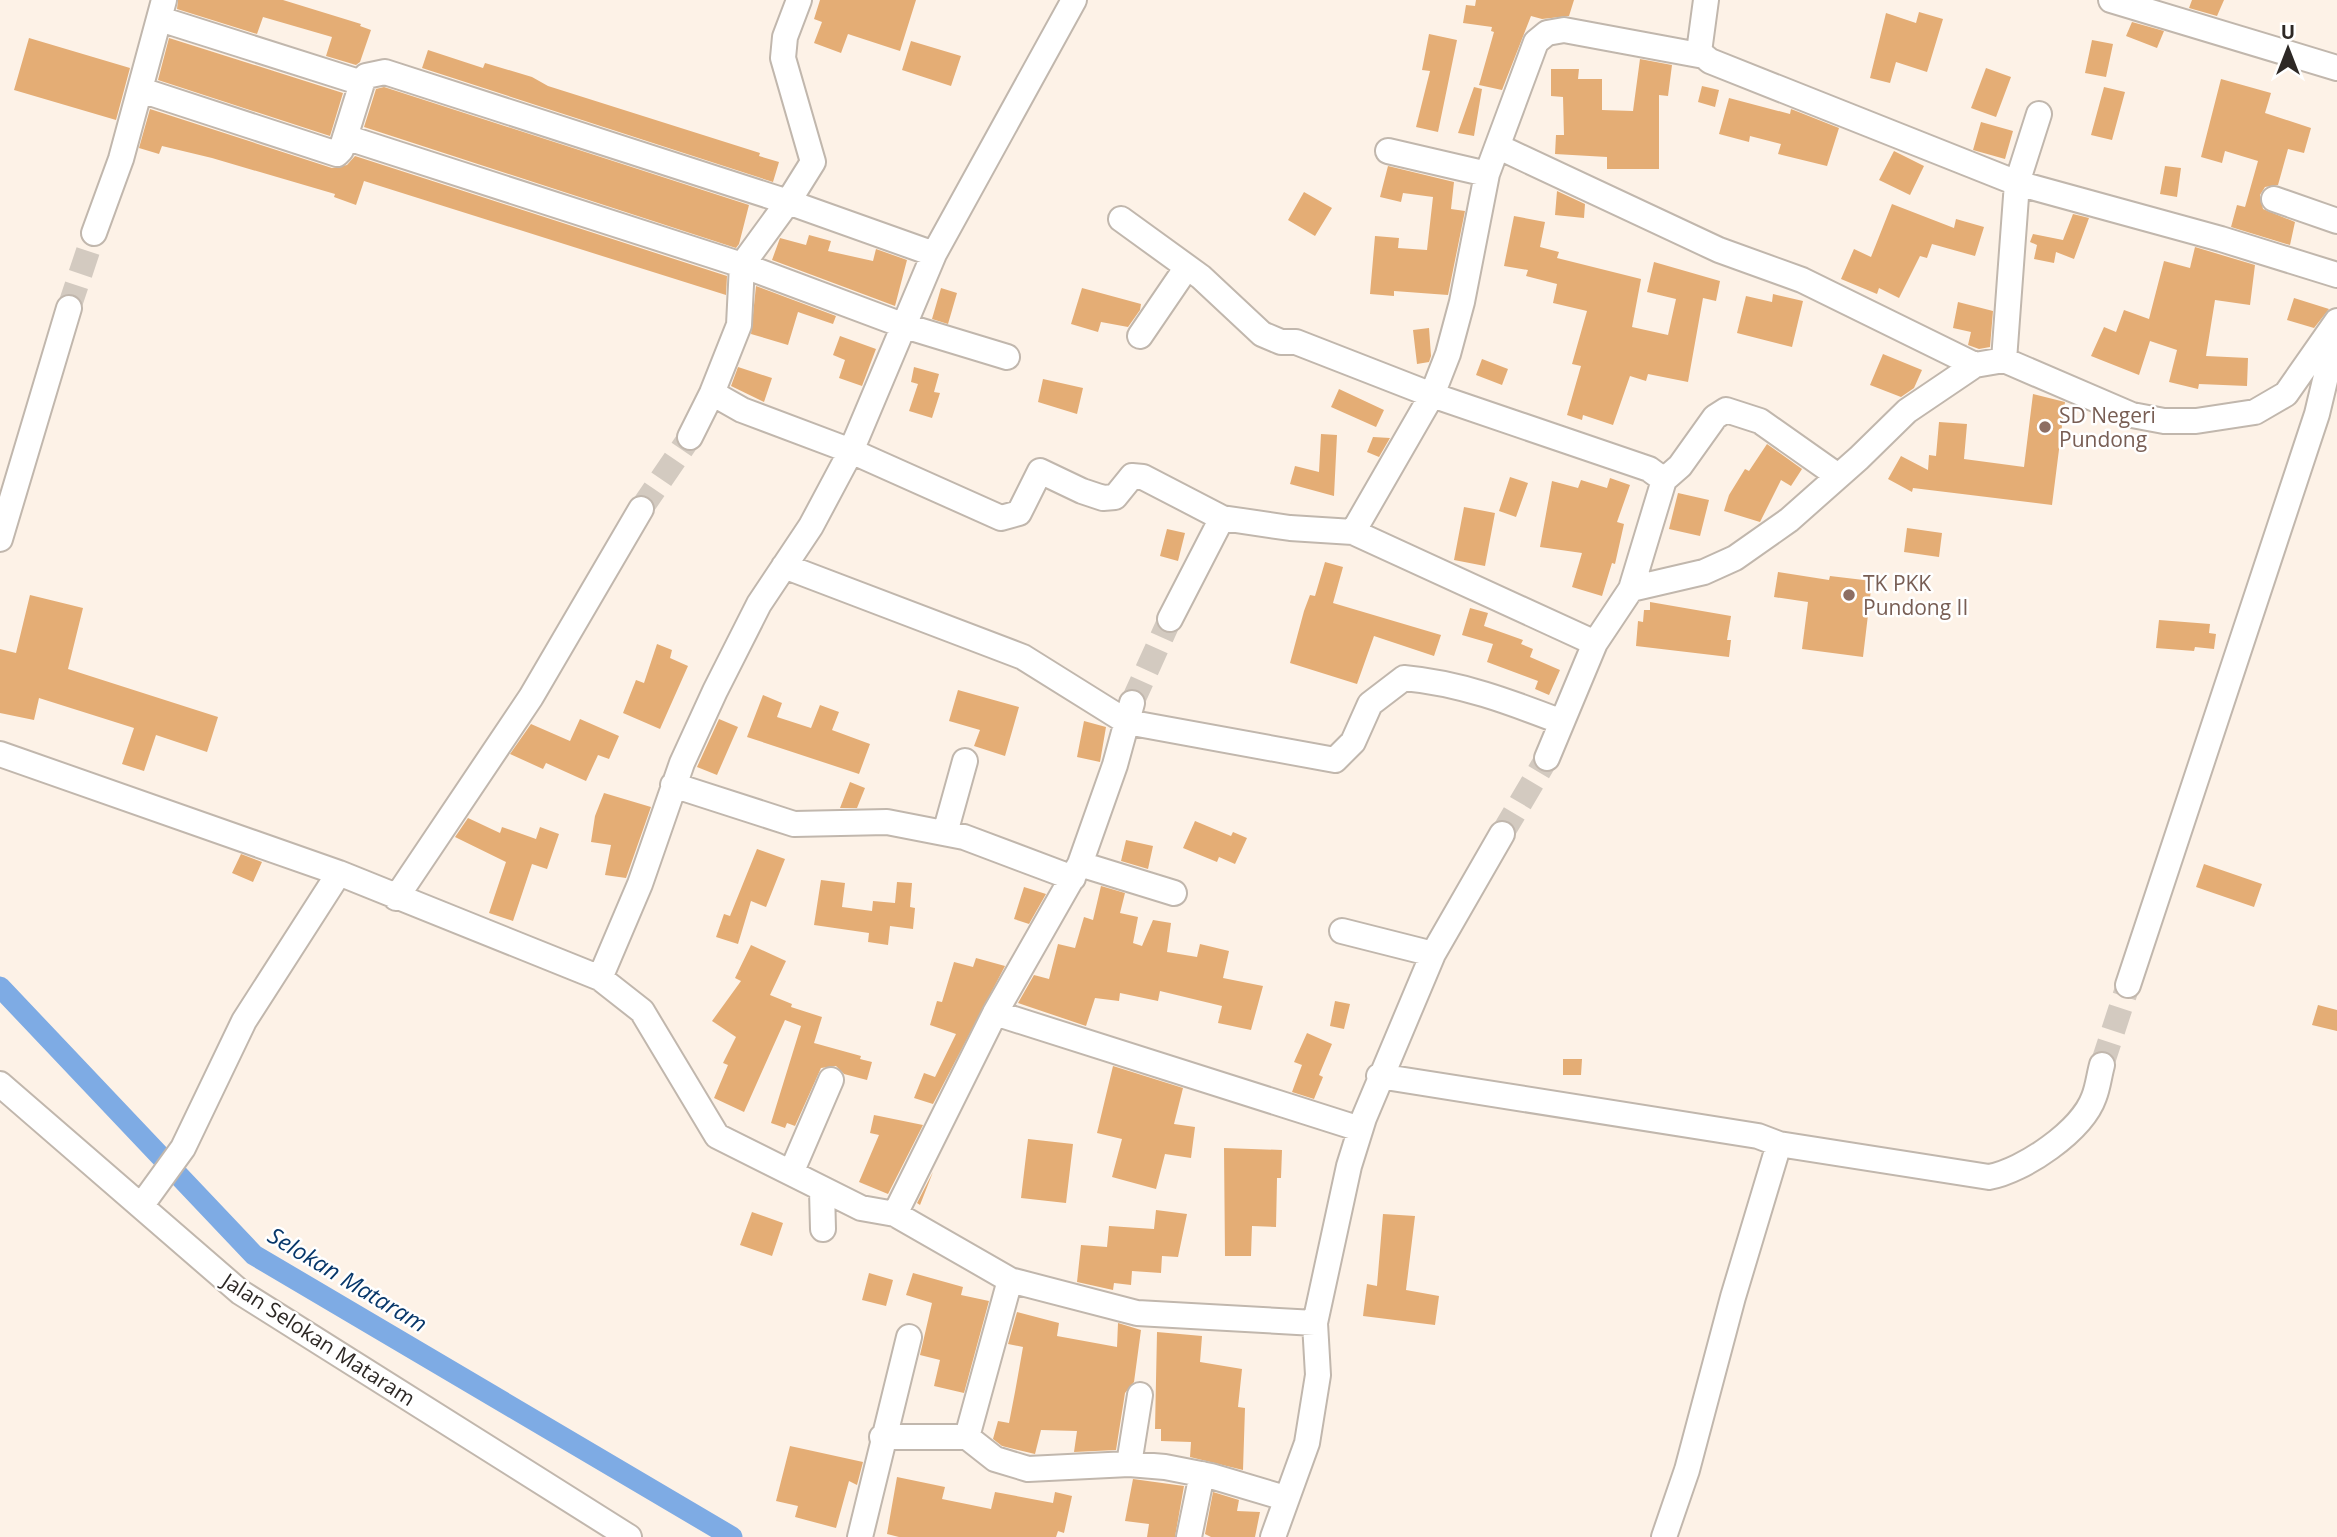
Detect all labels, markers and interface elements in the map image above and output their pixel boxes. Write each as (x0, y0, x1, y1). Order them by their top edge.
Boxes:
north arrow (2253, 14, 2323, 84)
text: U (2281, 19, 2295, 45)
place label: SD Negeri Pundong (2059, 401, 2156, 453)
marker: SD Negeri Pundong (2037, 419, 2053, 435)
place label: TK PKK Pundong II (1863, 569, 1968, 621)
marker: TK PKK Pundong II (1841, 587, 1857, 603)
water label: Selokan Mataram (263, 1219, 433, 1339)
street label: Jalan Selokan Mataram (216, 1265, 421, 1412)

